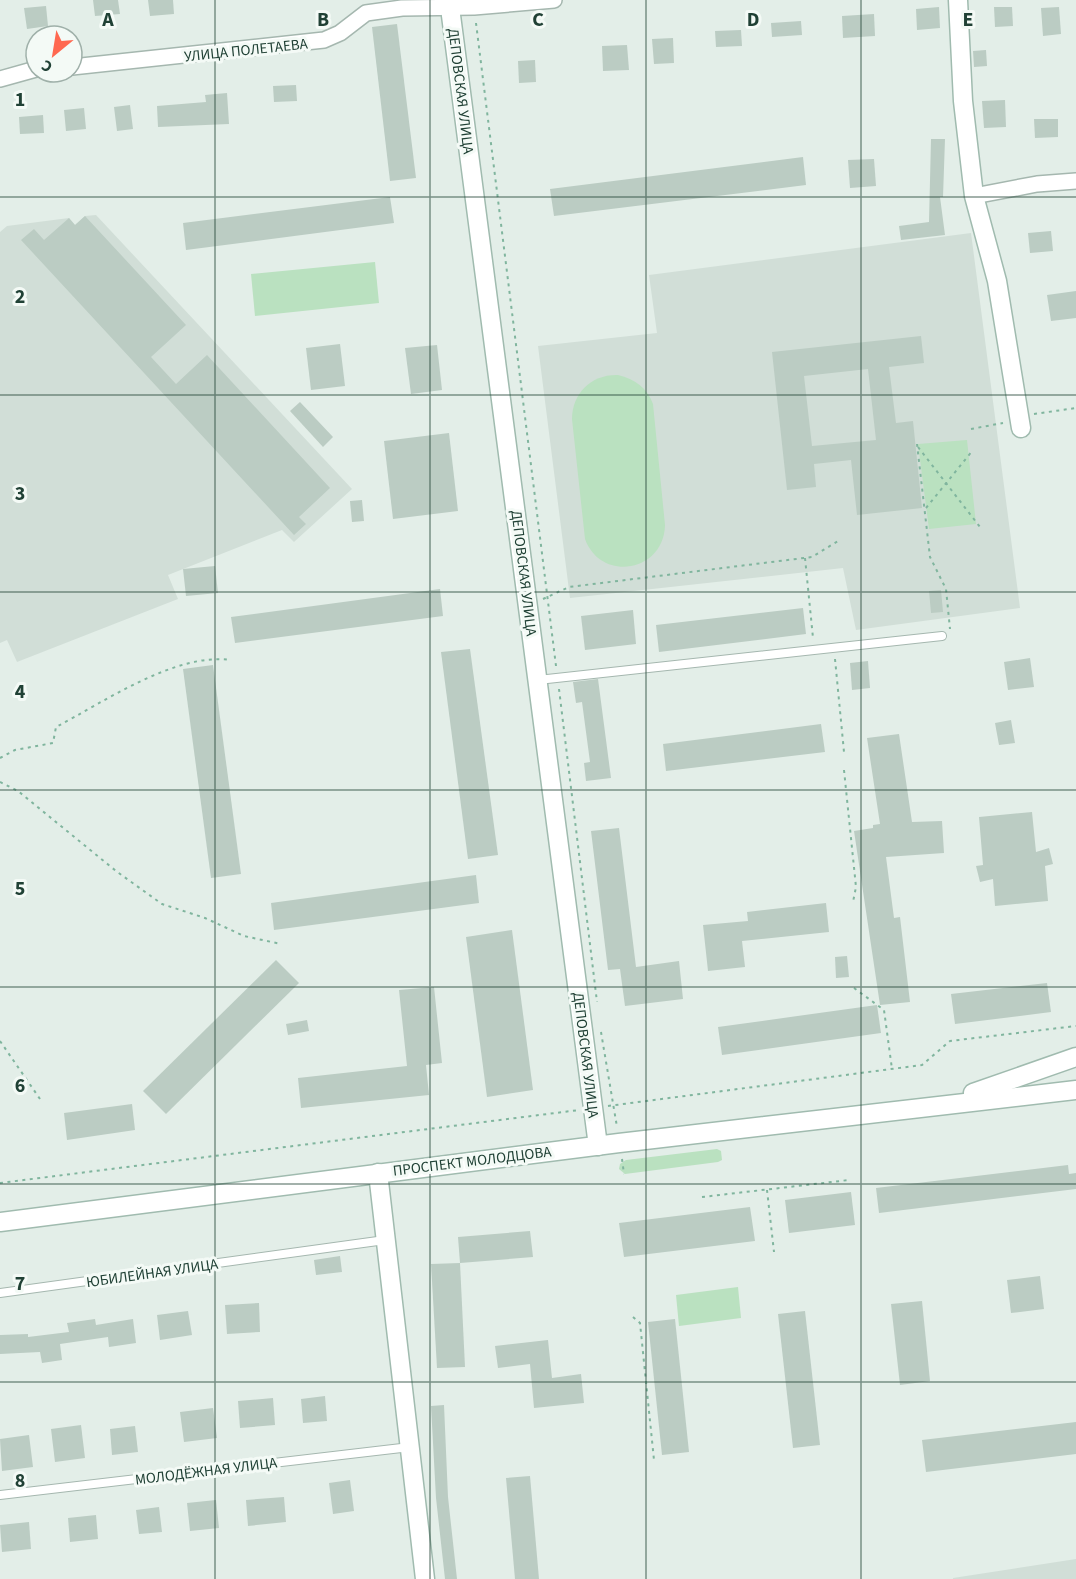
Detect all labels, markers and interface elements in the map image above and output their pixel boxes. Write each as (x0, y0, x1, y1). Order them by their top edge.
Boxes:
text: A (101, 6, 114, 34)
text: B (317, 6, 329, 34)
text: C (532, 6, 544, 34)
text: D (747, 6, 759, 34)
text: E (963, 6, 973, 34)
north arrow (24, 24, 84, 84)
street label: ДЕПОВСКАЯ УЛИЦА (442, 27, 479, 156)
street label: УЛИЦА ПОЛЕТАЕВА (183, 33, 310, 67)
text: С (37, 54, 57, 78)
text: 1 (15, 86, 25, 114)
text: 2 (15, 283, 25, 311)
text: 3 (15, 480, 25, 508)
street label: ДЕПОВСКАЯ УЛИЦА (505, 509, 542, 638)
text: 4 (15, 678, 26, 706)
text: 5 (15, 875, 25, 903)
street label: ДЕПОВСКАЯ УЛИЦА (567, 991, 604, 1120)
text: 6 (15, 1072, 25, 1100)
street label: ПРОСПЕКТ МОЛОДЦОВА (392, 1141, 553, 1182)
street label: ЮБИЛЕЙНАЯ УЛИЦА (85, 1254, 220, 1293)
text: 7 (15, 1270, 25, 1298)
street label: МОЛОДЁЖНАЯ УЛИЦА (134, 1452, 279, 1491)
text: 8 (15, 1467, 25, 1495)

